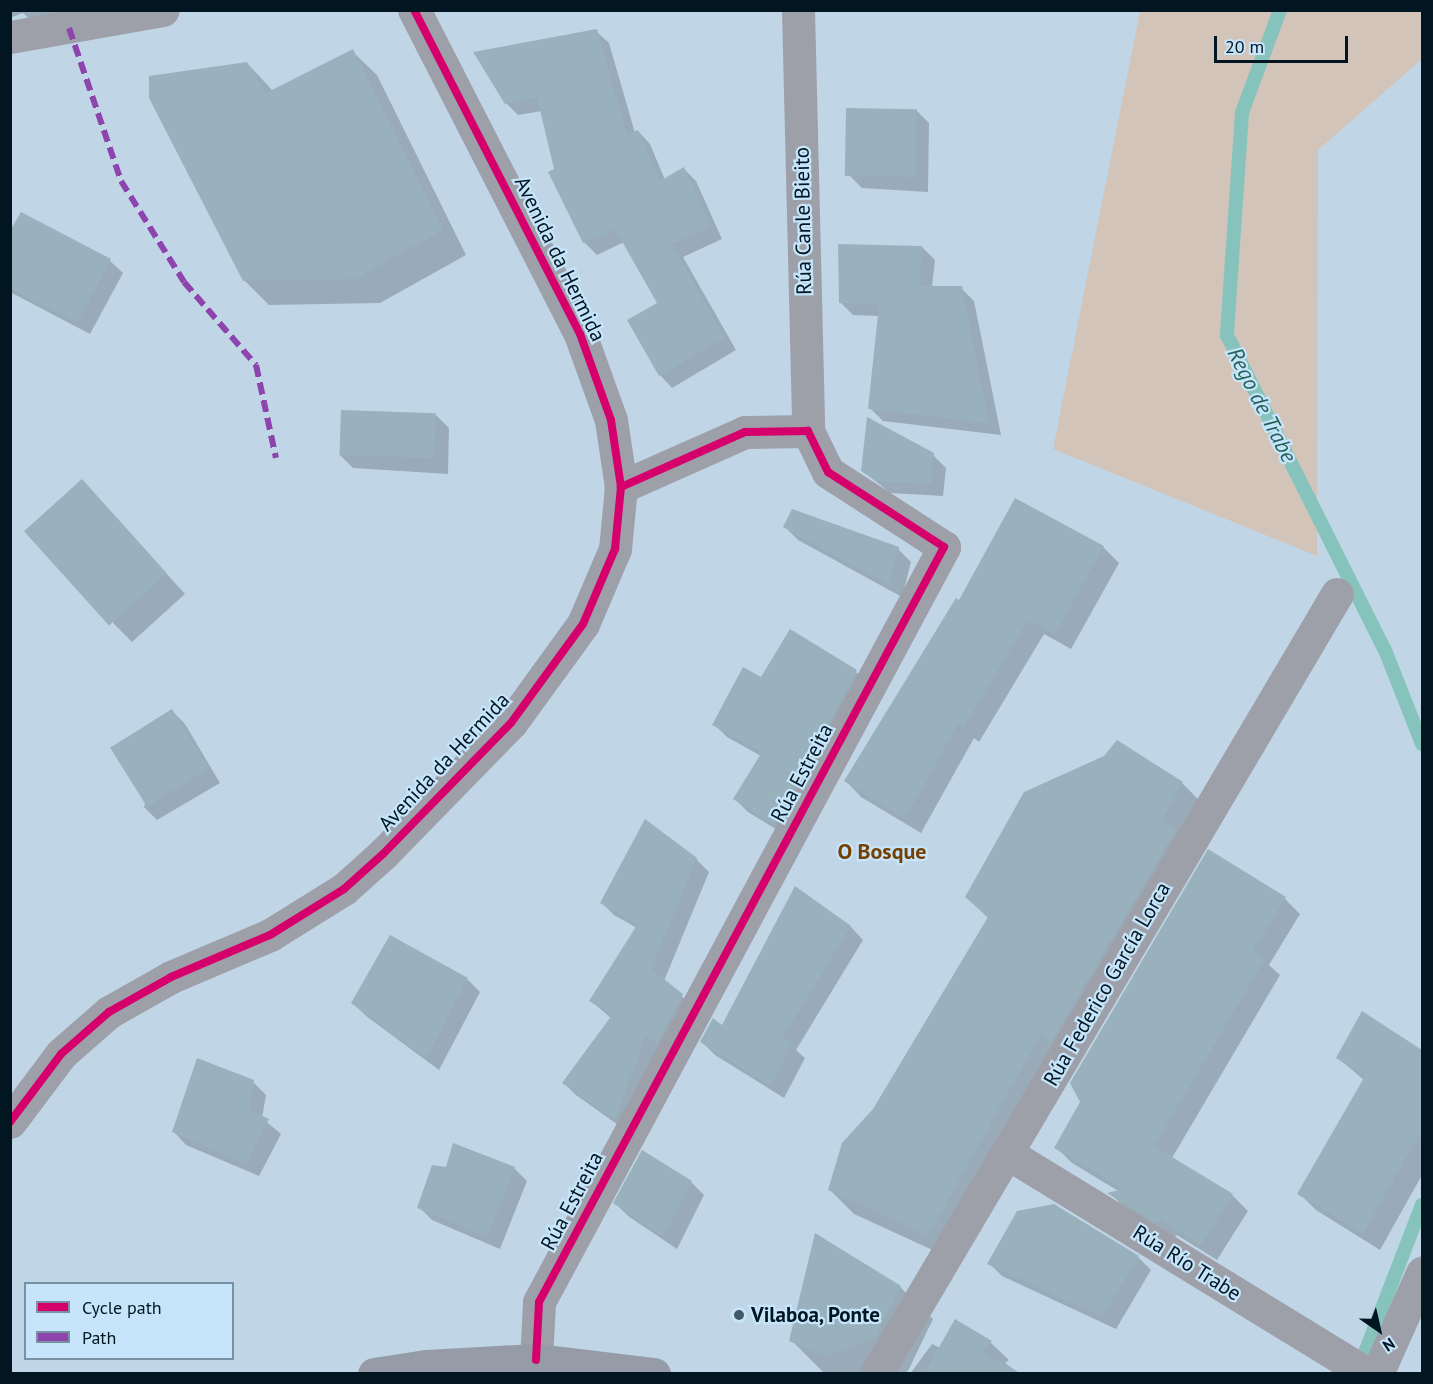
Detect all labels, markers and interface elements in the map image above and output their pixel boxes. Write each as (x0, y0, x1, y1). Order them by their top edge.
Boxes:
scale bar (1217, 24, 1350, 62)
text: 20 m (1225, 35, 1264, 58)
street label: Rúa Canle Bieito (789, 147, 817, 295)
street label: Avenida da Hermida (509, 173, 611, 345)
water label: Rego de Trabe (1222, 343, 1302, 467)
street label: Avenida da Hermida (373, 688, 515, 836)
street label: Rúa Estreita (766, 719, 838, 827)
district label: O Bosque (837, 839, 927, 865)
street label: Rúa Federico García Lorca (1038, 878, 1176, 1090)
street label: Rúa Estreita (536, 1147, 608, 1255)
street label: Rúa Río Trabe (1128, 1220, 1246, 1306)
legend (24, 1282, 234, 1360)
text: Cycle path (82, 1296, 162, 1319)
north arrow (1349, 1300, 1409, 1360)
place label: Vilaboa, Ponte (751, 1302, 881, 1328)
marker: Vilaboa, Ponte (732, 1308, 746, 1322)
text: Path (82, 1326, 116, 1349)
text: N (1379, 1334, 1399, 1356)

